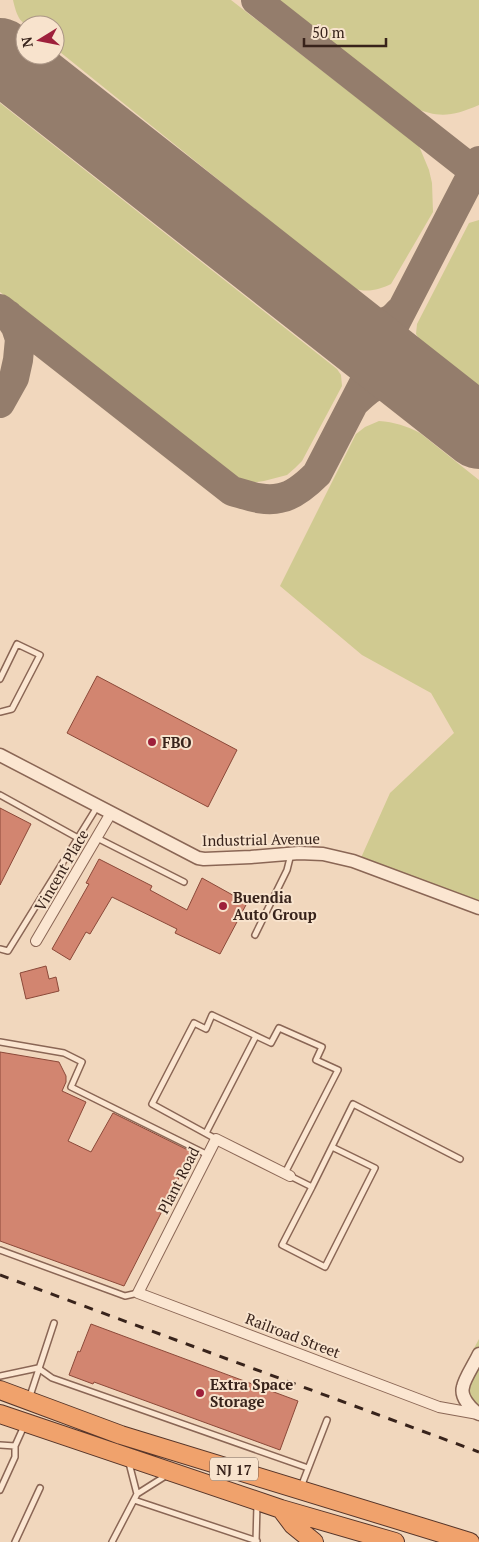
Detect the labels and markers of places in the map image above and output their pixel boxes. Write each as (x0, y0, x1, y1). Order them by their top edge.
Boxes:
place label: FBO (162, 732, 192, 752)
marker: FBO (146, 736, 158, 748)
place label: Buendia Auto Group (233, 887, 317, 924)
marker: Buendia Auto Group (217, 900, 229, 912)
place label: Extra Space Storage (210, 1374, 293, 1411)
marker: Extra Space Storage (194, 1387, 206, 1399)

